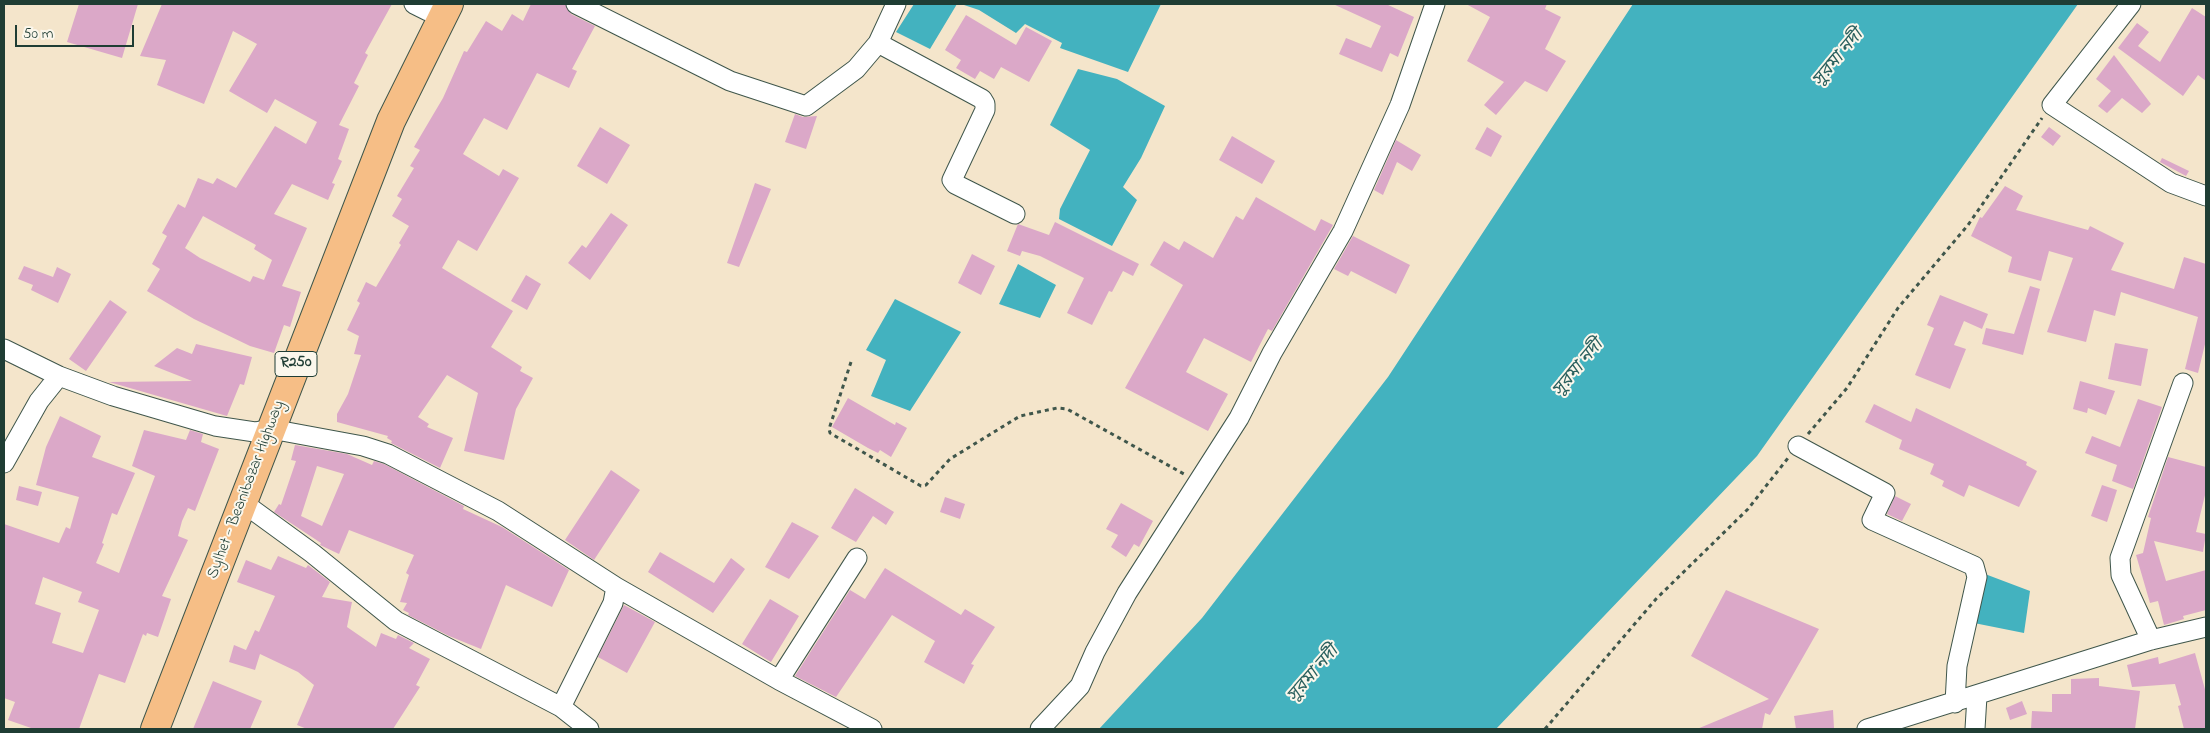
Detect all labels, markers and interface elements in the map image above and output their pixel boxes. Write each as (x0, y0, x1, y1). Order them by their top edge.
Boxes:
scale bar (18, 15, 136, 47)
text: 50 m (23, 23, 53, 45)
water label: সুরমা নদী (1809, 26, 1869, 92)
water label: সুরমা নদী (1549, 336, 1609, 402)
road number: R250 (275, 352, 317, 376)
street label: Sylhet - Beanibazar Highway (204, 398, 290, 582)
water label: সুরমা নদী (1284, 642, 1344, 708)

